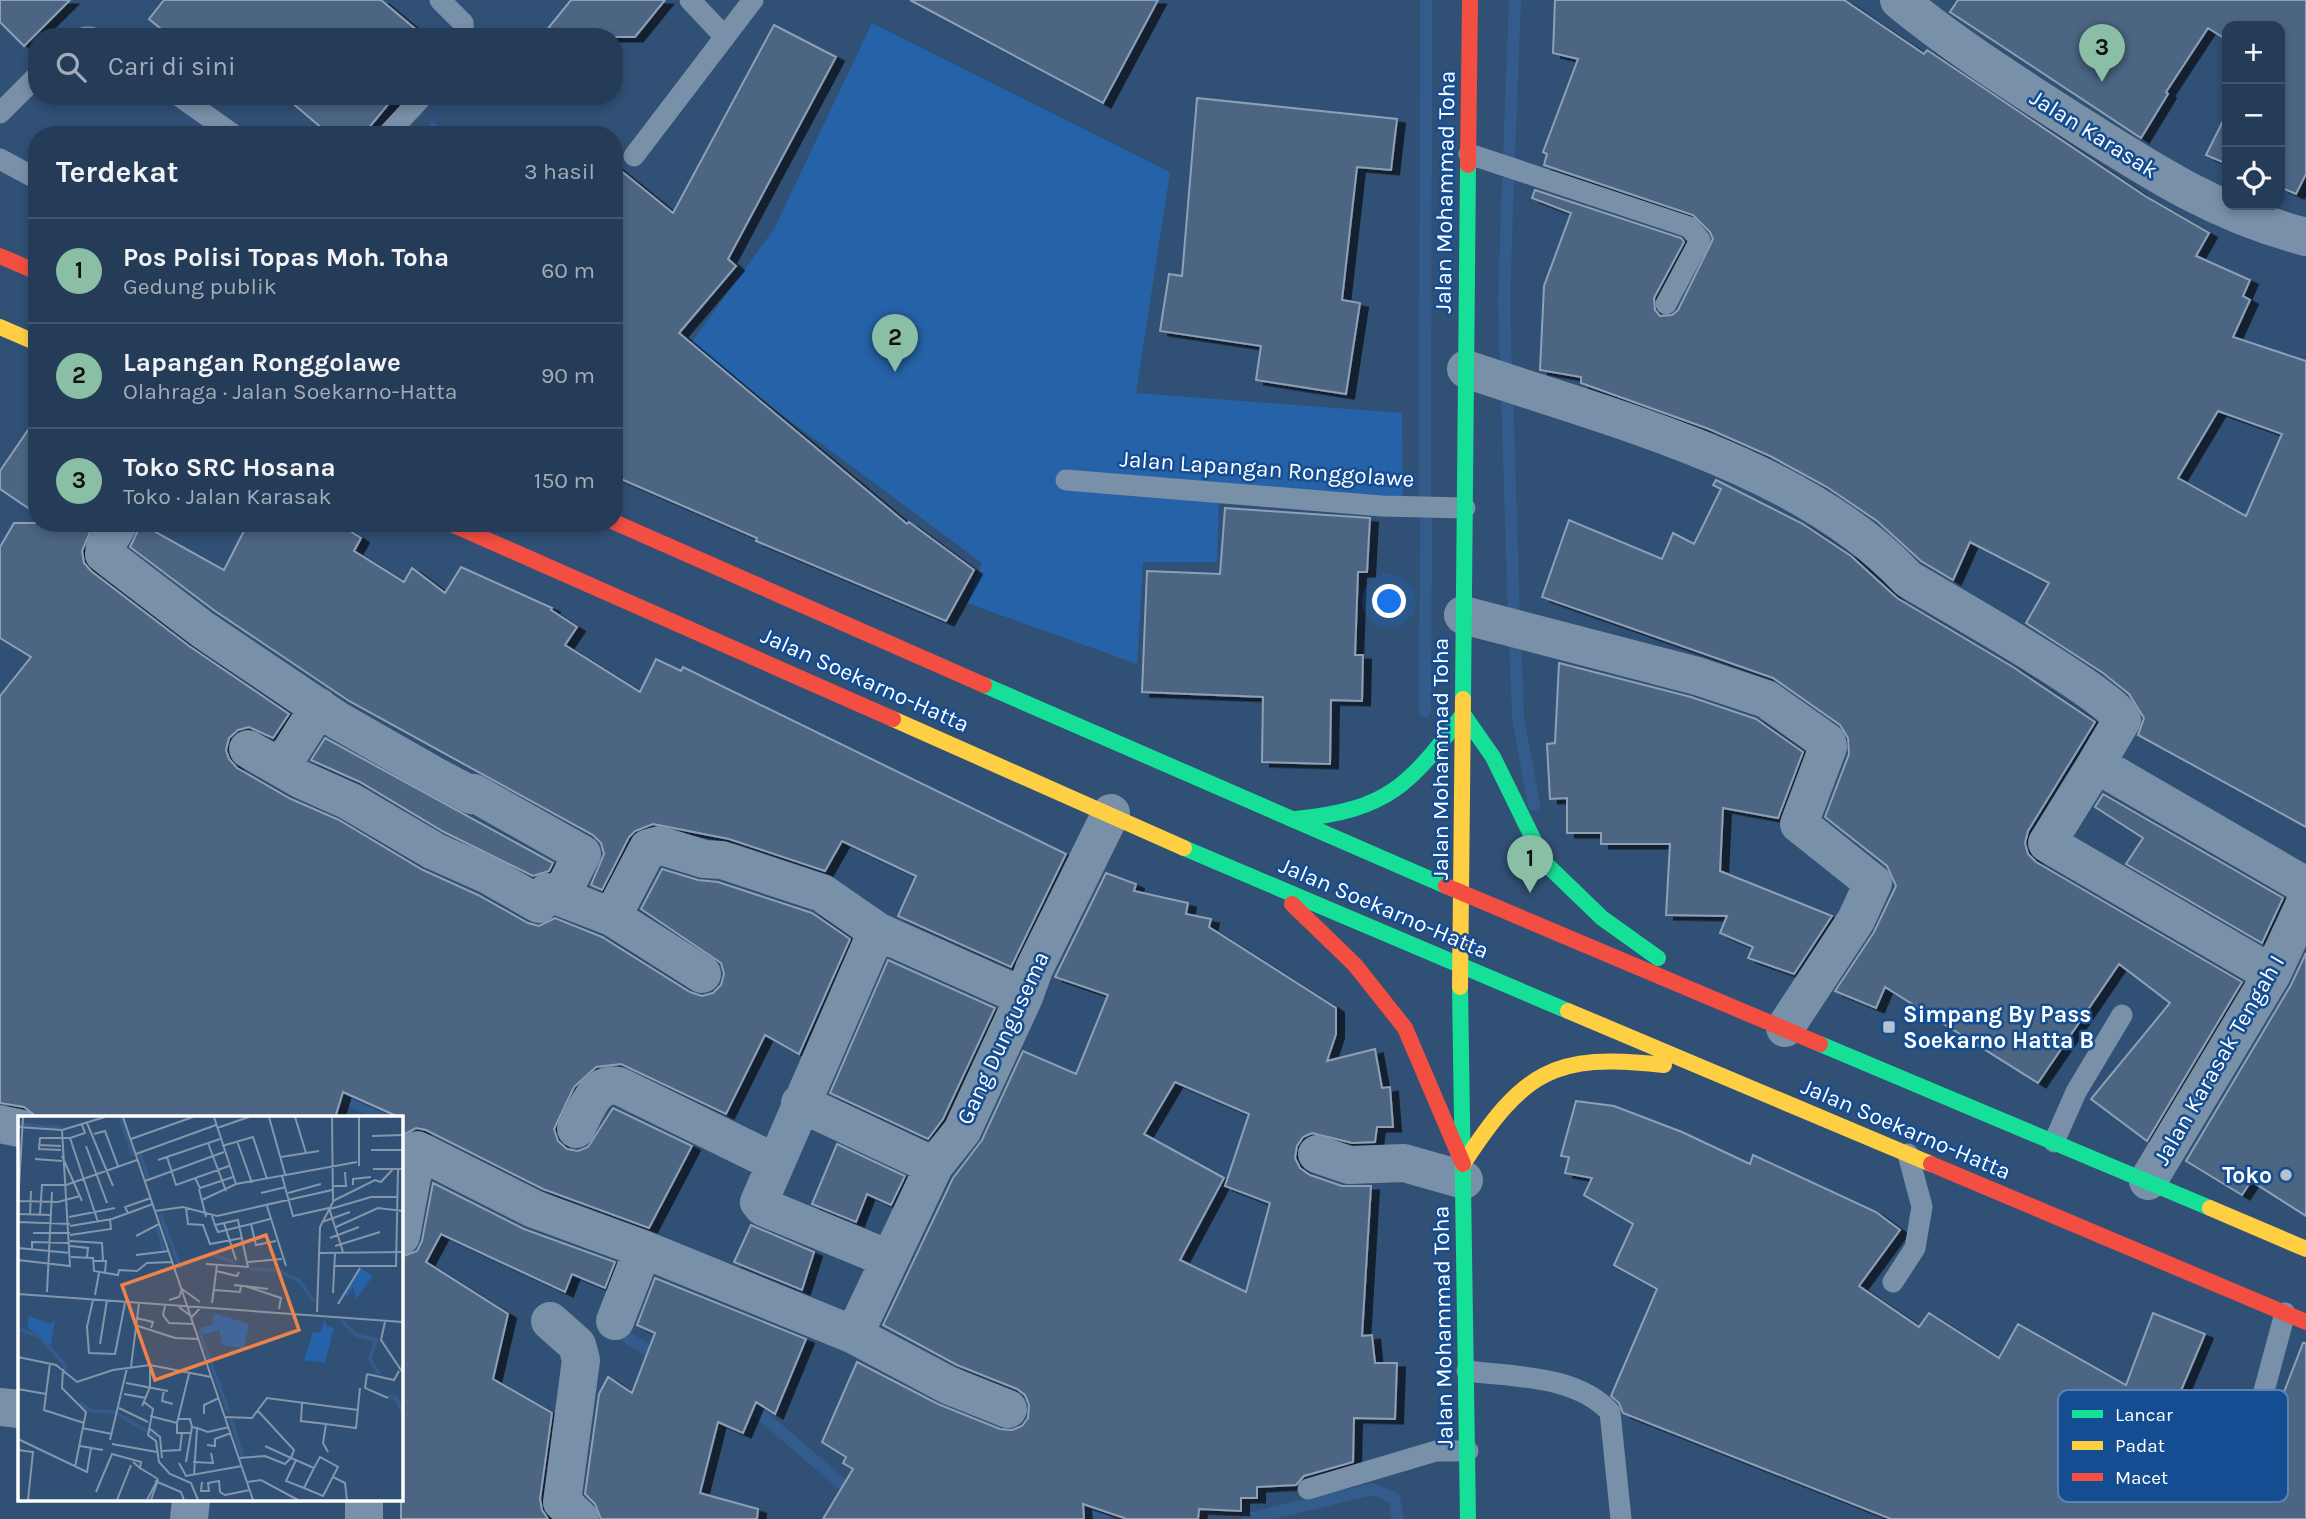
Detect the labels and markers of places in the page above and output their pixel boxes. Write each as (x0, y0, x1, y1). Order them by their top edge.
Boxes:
pin: 3 (2079, 24, 2125, 82)
pin: 2 (872, 314, 918, 372)
pin: 1 (1507, 835, 1553, 893)
place label: Simpang By Pass Soekarno Hatta B (1903, 1001, 2094, 1054)
marker: Simpang By Pass Soekarno Hatta B (1881, 1019, 1897, 1035)
place label: Toko (2222, 1162, 2272, 1189)
marker: Toko (2278, 1167, 2294, 1183)

